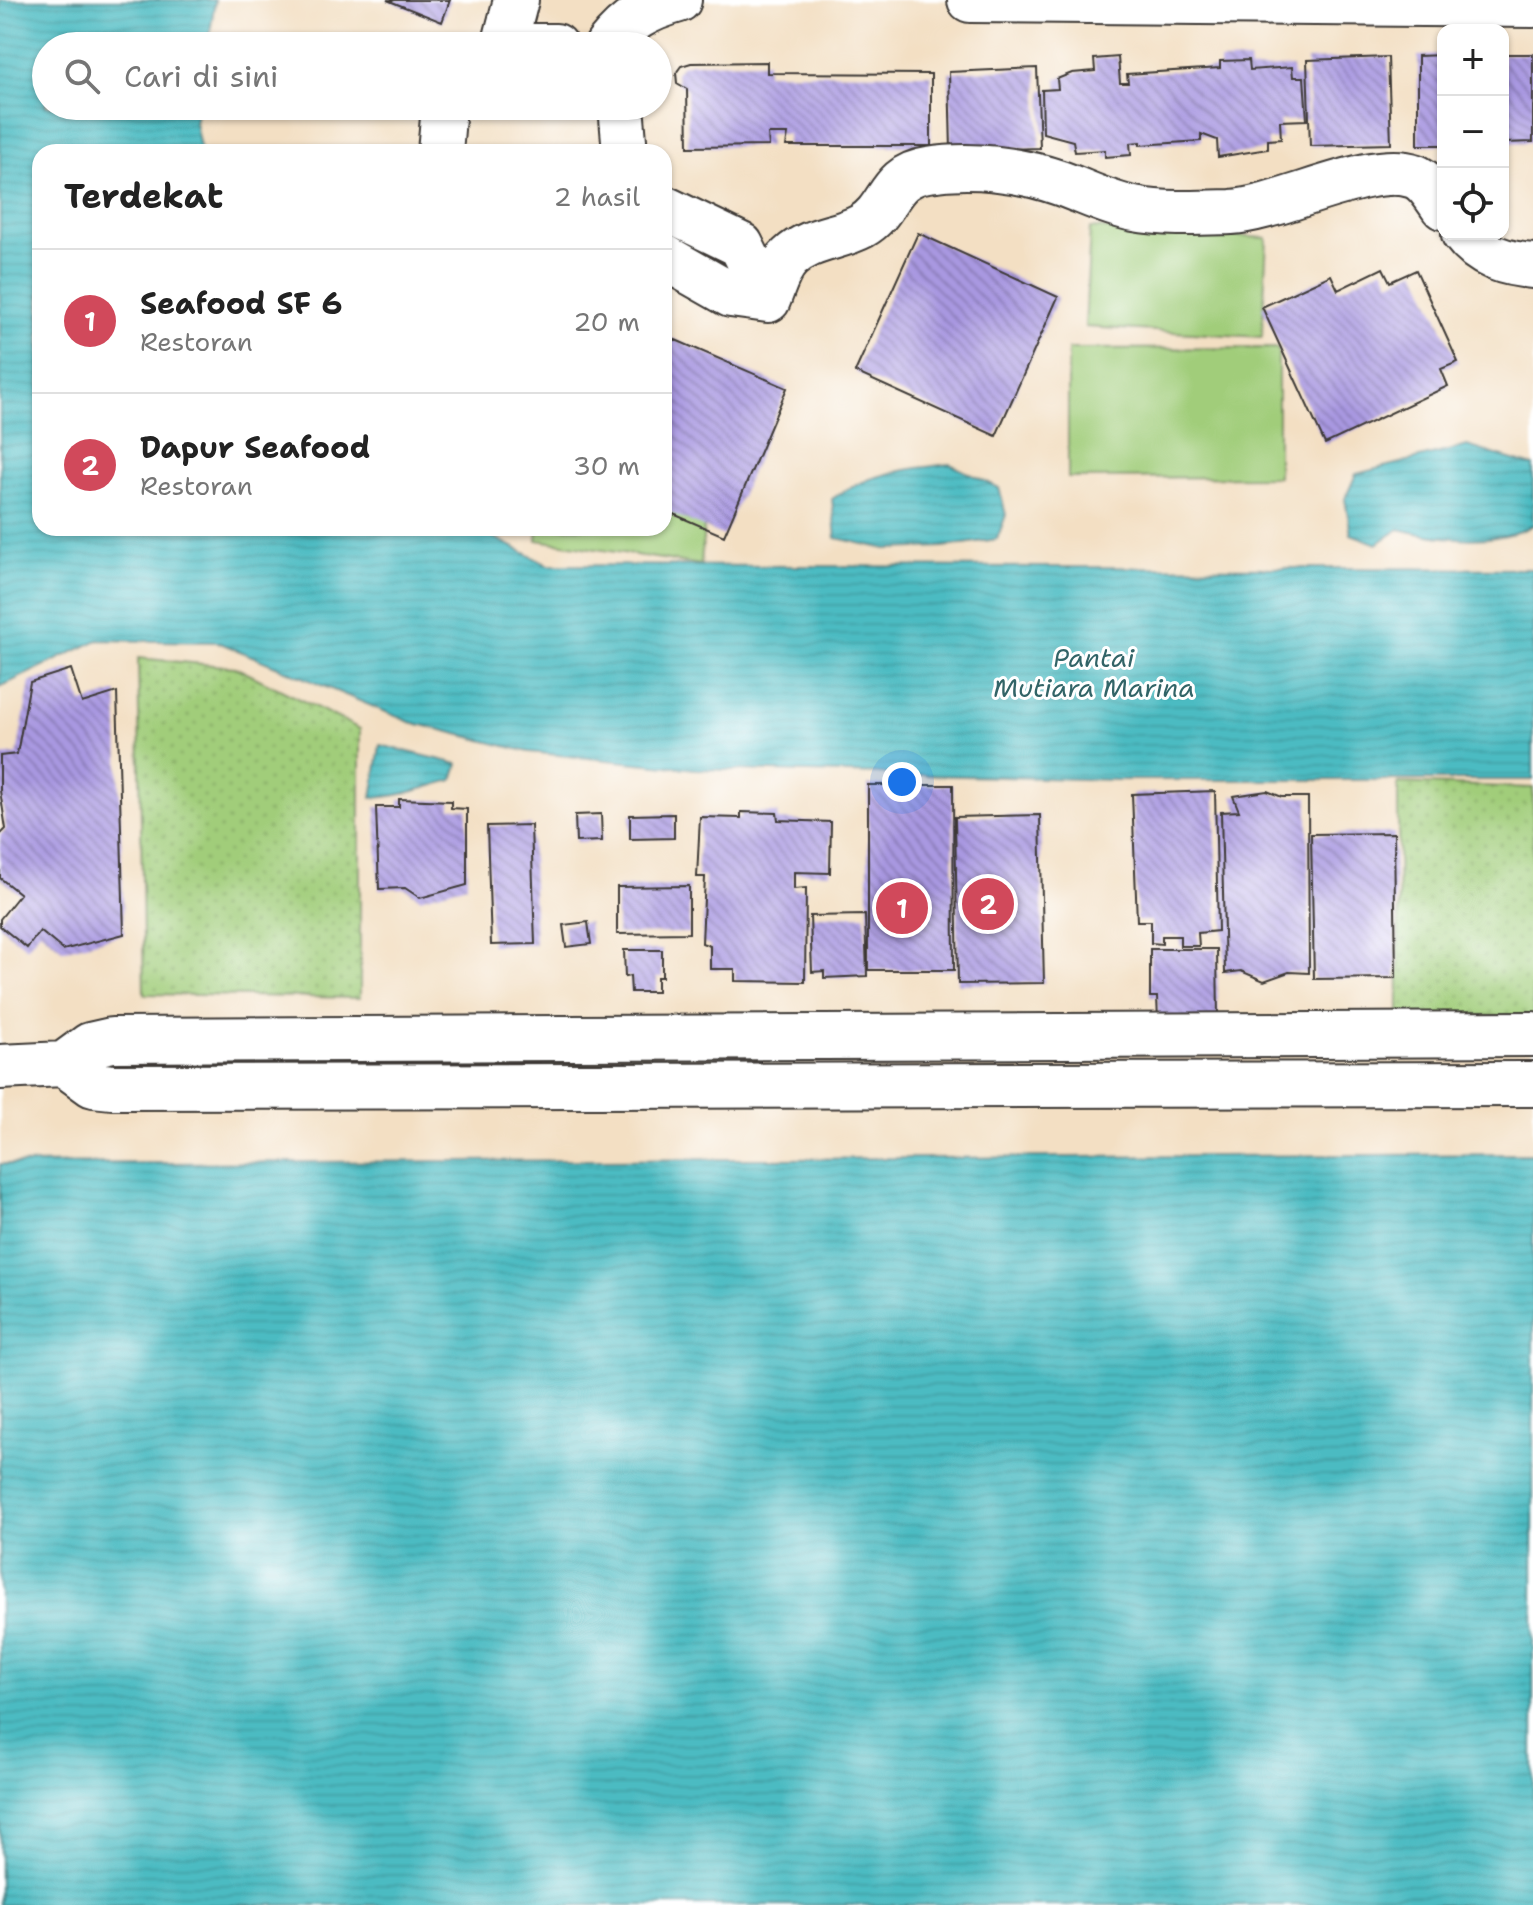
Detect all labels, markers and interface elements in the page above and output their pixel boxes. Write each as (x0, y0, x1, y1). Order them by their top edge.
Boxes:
map controls (1437, 24, 1509, 240)
button: + (1437, 24, 1509, 96)
search box (32, 32, 672, 120)
icon: search (60, 54, 104, 98)
text: Cari di sini (124, 56, 279, 97)
button: − (1437, 96, 1509, 168)
button: locate (1437, 168, 1509, 240)
text: Terdekat (64, 173, 223, 219)
text: 2 hasil (554, 179, 640, 214)
text: Seafood SF 6 (140, 283, 342, 324)
text: 1 (84, 304, 96, 339)
text: 20 m (573, 304, 640, 339)
text: Restoran (140, 324, 253, 359)
text: Dapur Seafood (140, 427, 370, 468)
text: 2 (81, 448, 99, 483)
text: 30 m (573, 448, 640, 483)
text: Restoran (140, 468, 253, 503)
water label: Pantai Mutiara Marina (993, 640, 1195, 705)
your location (882, 762, 922, 802)
pin: 2 (962, 874, 1014, 934)
pin: 1 (876, 878, 928, 938)

